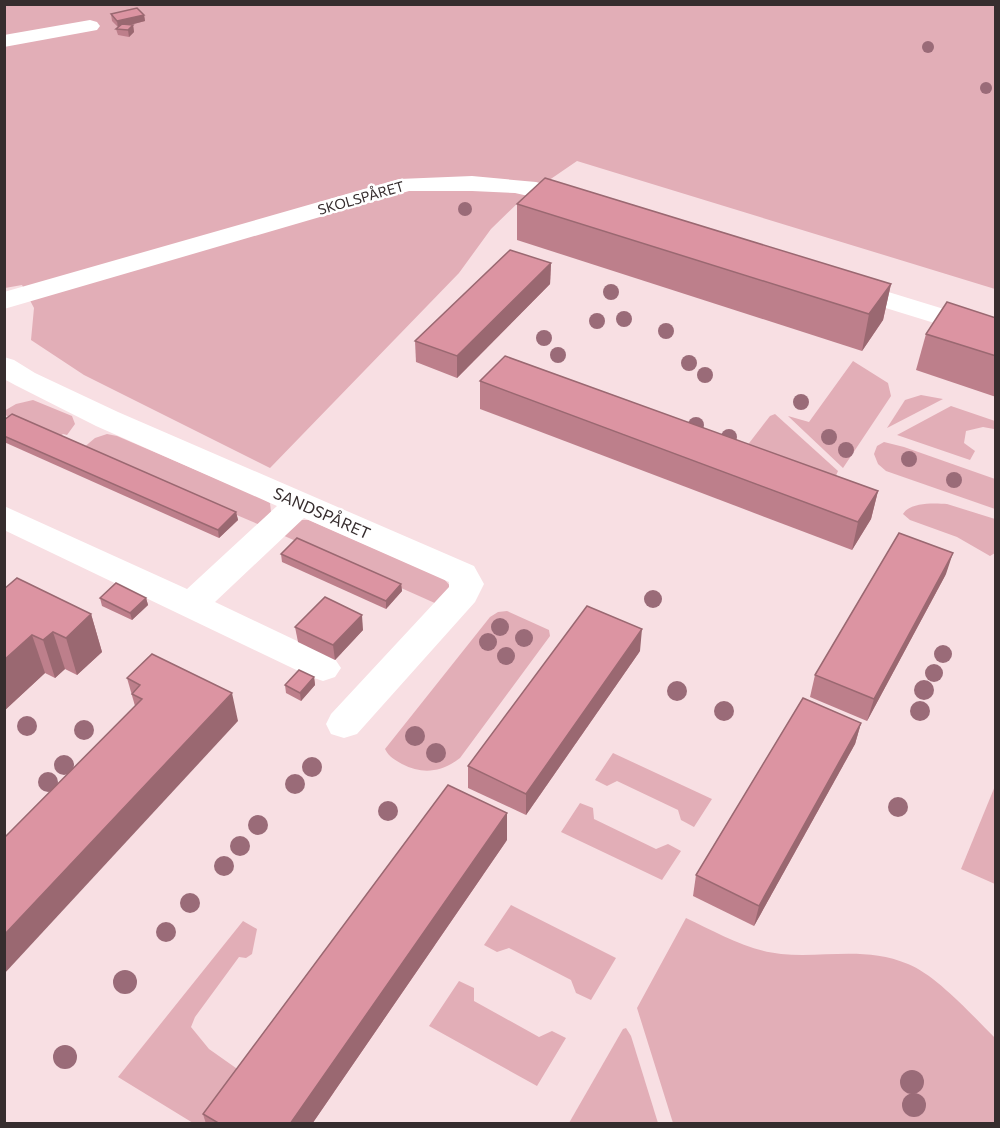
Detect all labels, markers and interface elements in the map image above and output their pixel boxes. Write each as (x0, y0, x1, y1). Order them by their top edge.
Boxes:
street label: SKOLSPÅRET (316, 177, 406, 218)
street label: SANDSPÅRET (271, 483, 374, 542)

